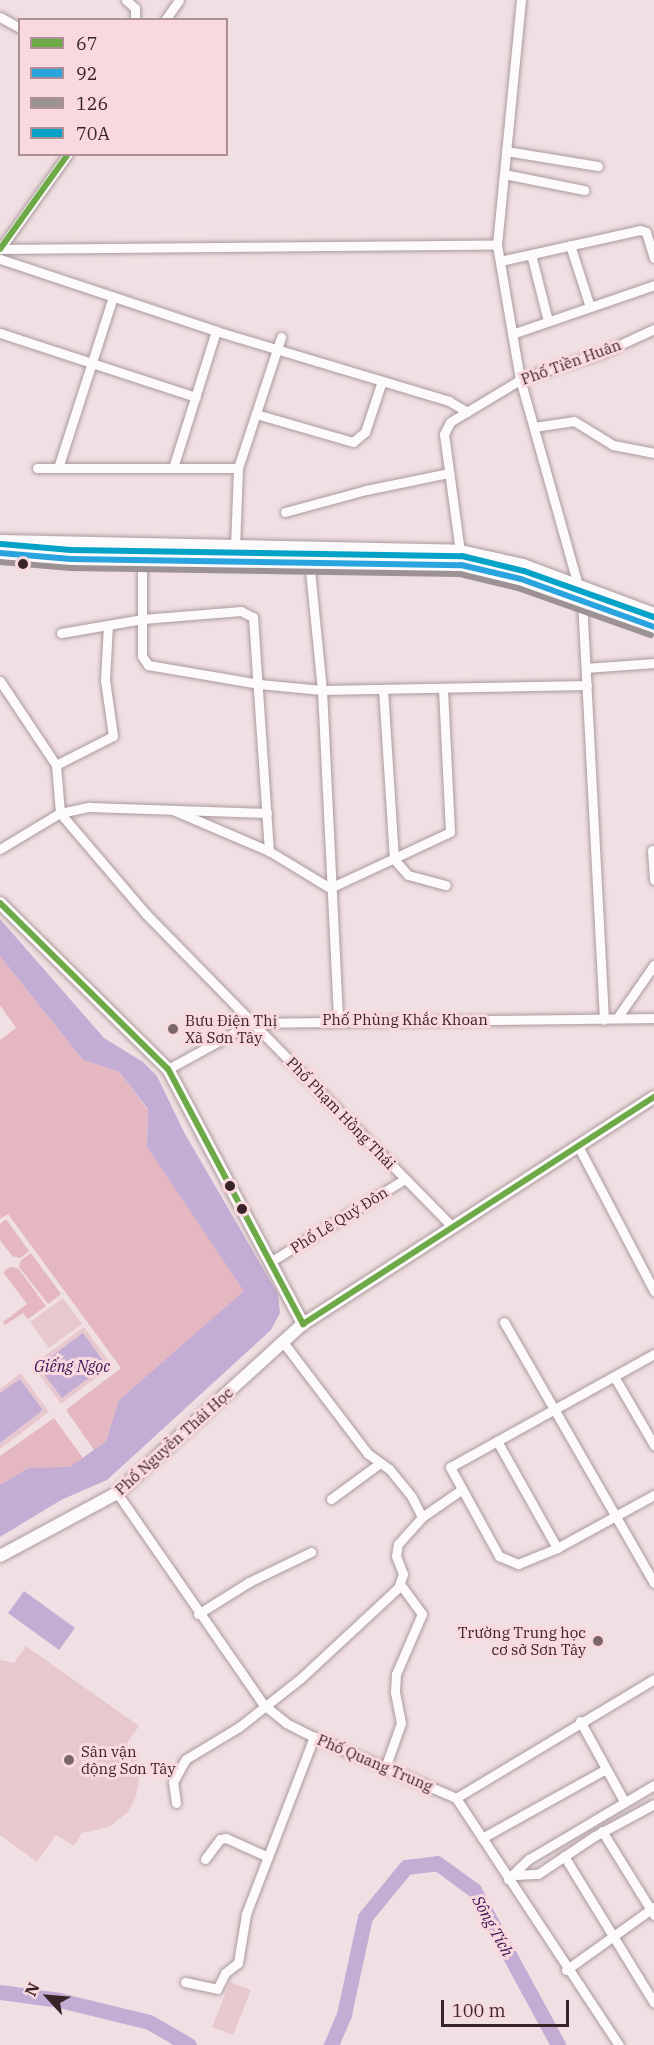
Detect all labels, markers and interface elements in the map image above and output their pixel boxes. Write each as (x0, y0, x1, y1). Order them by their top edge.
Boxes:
legend (18, 18, 228, 156)
text: 67 (76, 32, 98, 55)
text: 92 (76, 62, 98, 85)
text: 126 (76, 92, 108, 115)
text: 70A (76, 122, 110, 145)
street label: Phố Tiền Huân (519, 336, 623, 388)
unlabelled marker (17, 558, 29, 570)
place label: Bưu Điện Thị Xã Sơn Tây (185, 1011, 277, 1046)
street label: Phố Phùng Khắc Khoan (322, 1011, 488, 1029)
marker: Bưu Điện Thị Xã Sơn Tây (166, 1022, 180, 1036)
street label: Phố Phạm Hồng Thái (283, 1053, 399, 1173)
unlabelled marker (224, 1180, 236, 1192)
street label: Phố Lê Quý Đôn (287, 1183, 391, 1257)
unlabelled marker (236, 1203, 248, 1215)
water label: Giếng Ngọc (34, 1356, 110, 1376)
street label: Phố Nguyễn Thái Học (111, 1383, 237, 1499)
place label: Trường Trung học cơ sở Sơn Tây (458, 1623, 586, 1658)
marker: Trường Trung học cơ sở Sơn Tây (591, 1634, 605, 1648)
street label: Phố Quang Trung (315, 1731, 435, 1795)
place label: Sân vận động Sơn Tây (81, 1742, 175, 1777)
marker: Sân vận động Sơn Tây (62, 1753, 76, 1767)
water label: Sông Tích (468, 1892, 518, 1960)
north arrow (18, 1967, 78, 2027)
text: N (20, 1979, 44, 1999)
scale bar (444, 1988, 572, 2026)
text: 100 m (452, 1999, 506, 2022)

